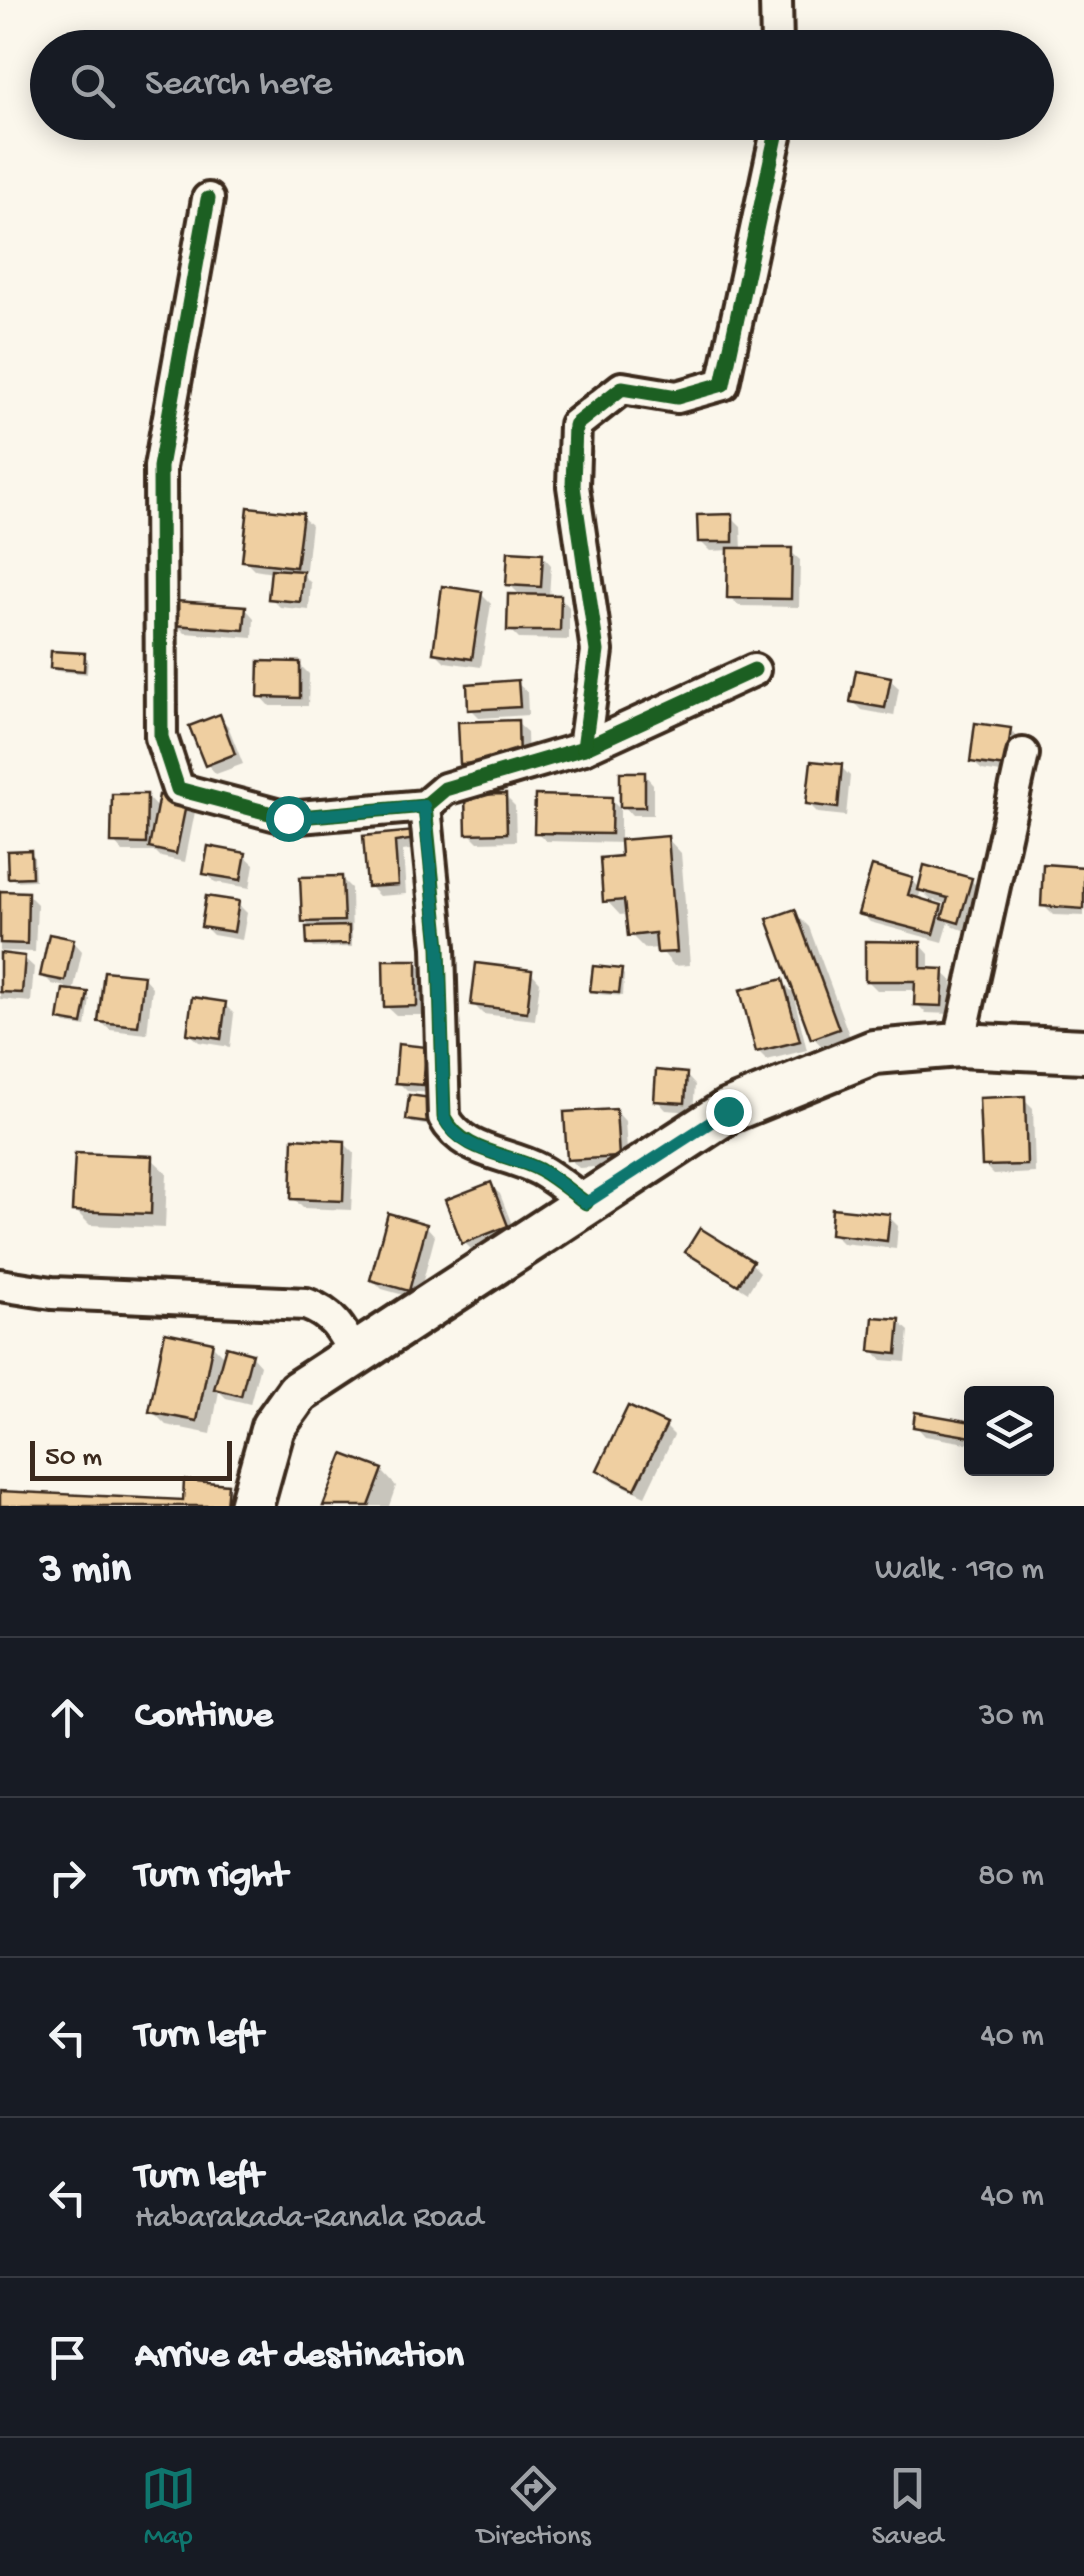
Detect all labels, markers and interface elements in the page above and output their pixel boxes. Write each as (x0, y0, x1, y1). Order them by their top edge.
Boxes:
search box (30, 30, 1054, 140)
icon: search (65, 58, 120, 113)
text: Search here (145, 63, 332, 107)
route start (266, 796, 312, 842)
route end (706, 1089, 752, 1135)
map controls (964, 1386, 1054, 1476)
button: layers (964, 1386, 1054, 1476)
scale bar (30, 1436, 232, 1481)
text: 50 m (45, 1442, 102, 1475)
text: 3 min (40, 1547, 131, 1596)
text: Walk · 190 m (875, 1552, 1044, 1590)
icon: ahead (40, 1690, 95, 1745)
text: Continue (135, 1695, 273, 1739)
text: 30 m (979, 1698, 1044, 1736)
icon: right (40, 1850, 95, 1905)
text: Turn right (135, 1855, 287, 1899)
text: 80 m (978, 1858, 1044, 1896)
icon: left (40, 2010, 95, 2065)
text: Turn left (135, 2015, 263, 2059)
text: 40 m (980, 2018, 1044, 2056)
text: Turn left (135, 2156, 263, 2200)
icon: left (40, 2170, 95, 2225)
text: 40 m (980, 2178, 1044, 2216)
text: Habarakada-Ranala Road (135, 2200, 483, 2238)
icon: arrive (40, 2330, 95, 2385)
text: Arrive at destination (135, 2335, 464, 2379)
tab: Map (141, 2461, 196, 2554)
tab: Directions (477, 2461, 591, 2554)
tab: Saved (872, 2461, 943, 2554)

